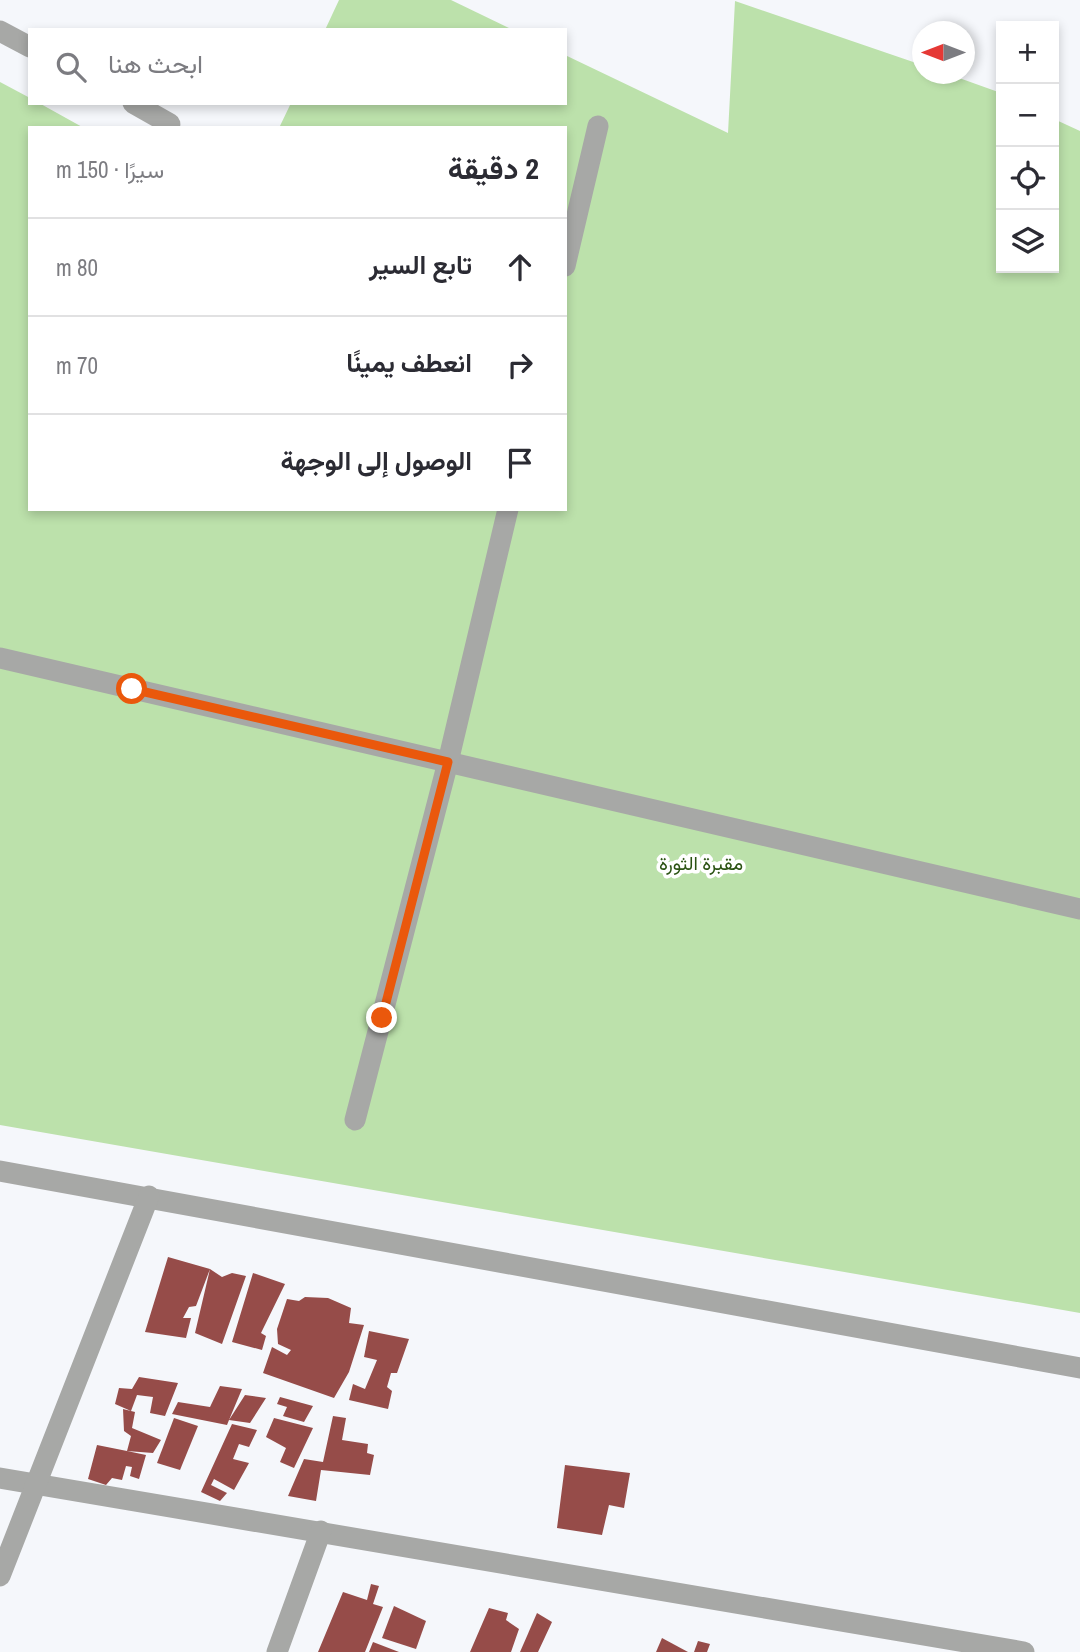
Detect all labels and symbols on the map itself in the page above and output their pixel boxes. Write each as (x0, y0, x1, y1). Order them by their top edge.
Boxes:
north arrow (912, 21, 975, 84)
route start (116, 673, 147, 704)
park label: مقبرة الثورة (659, 850, 743, 876)
route end (366, 1002, 397, 1033)

